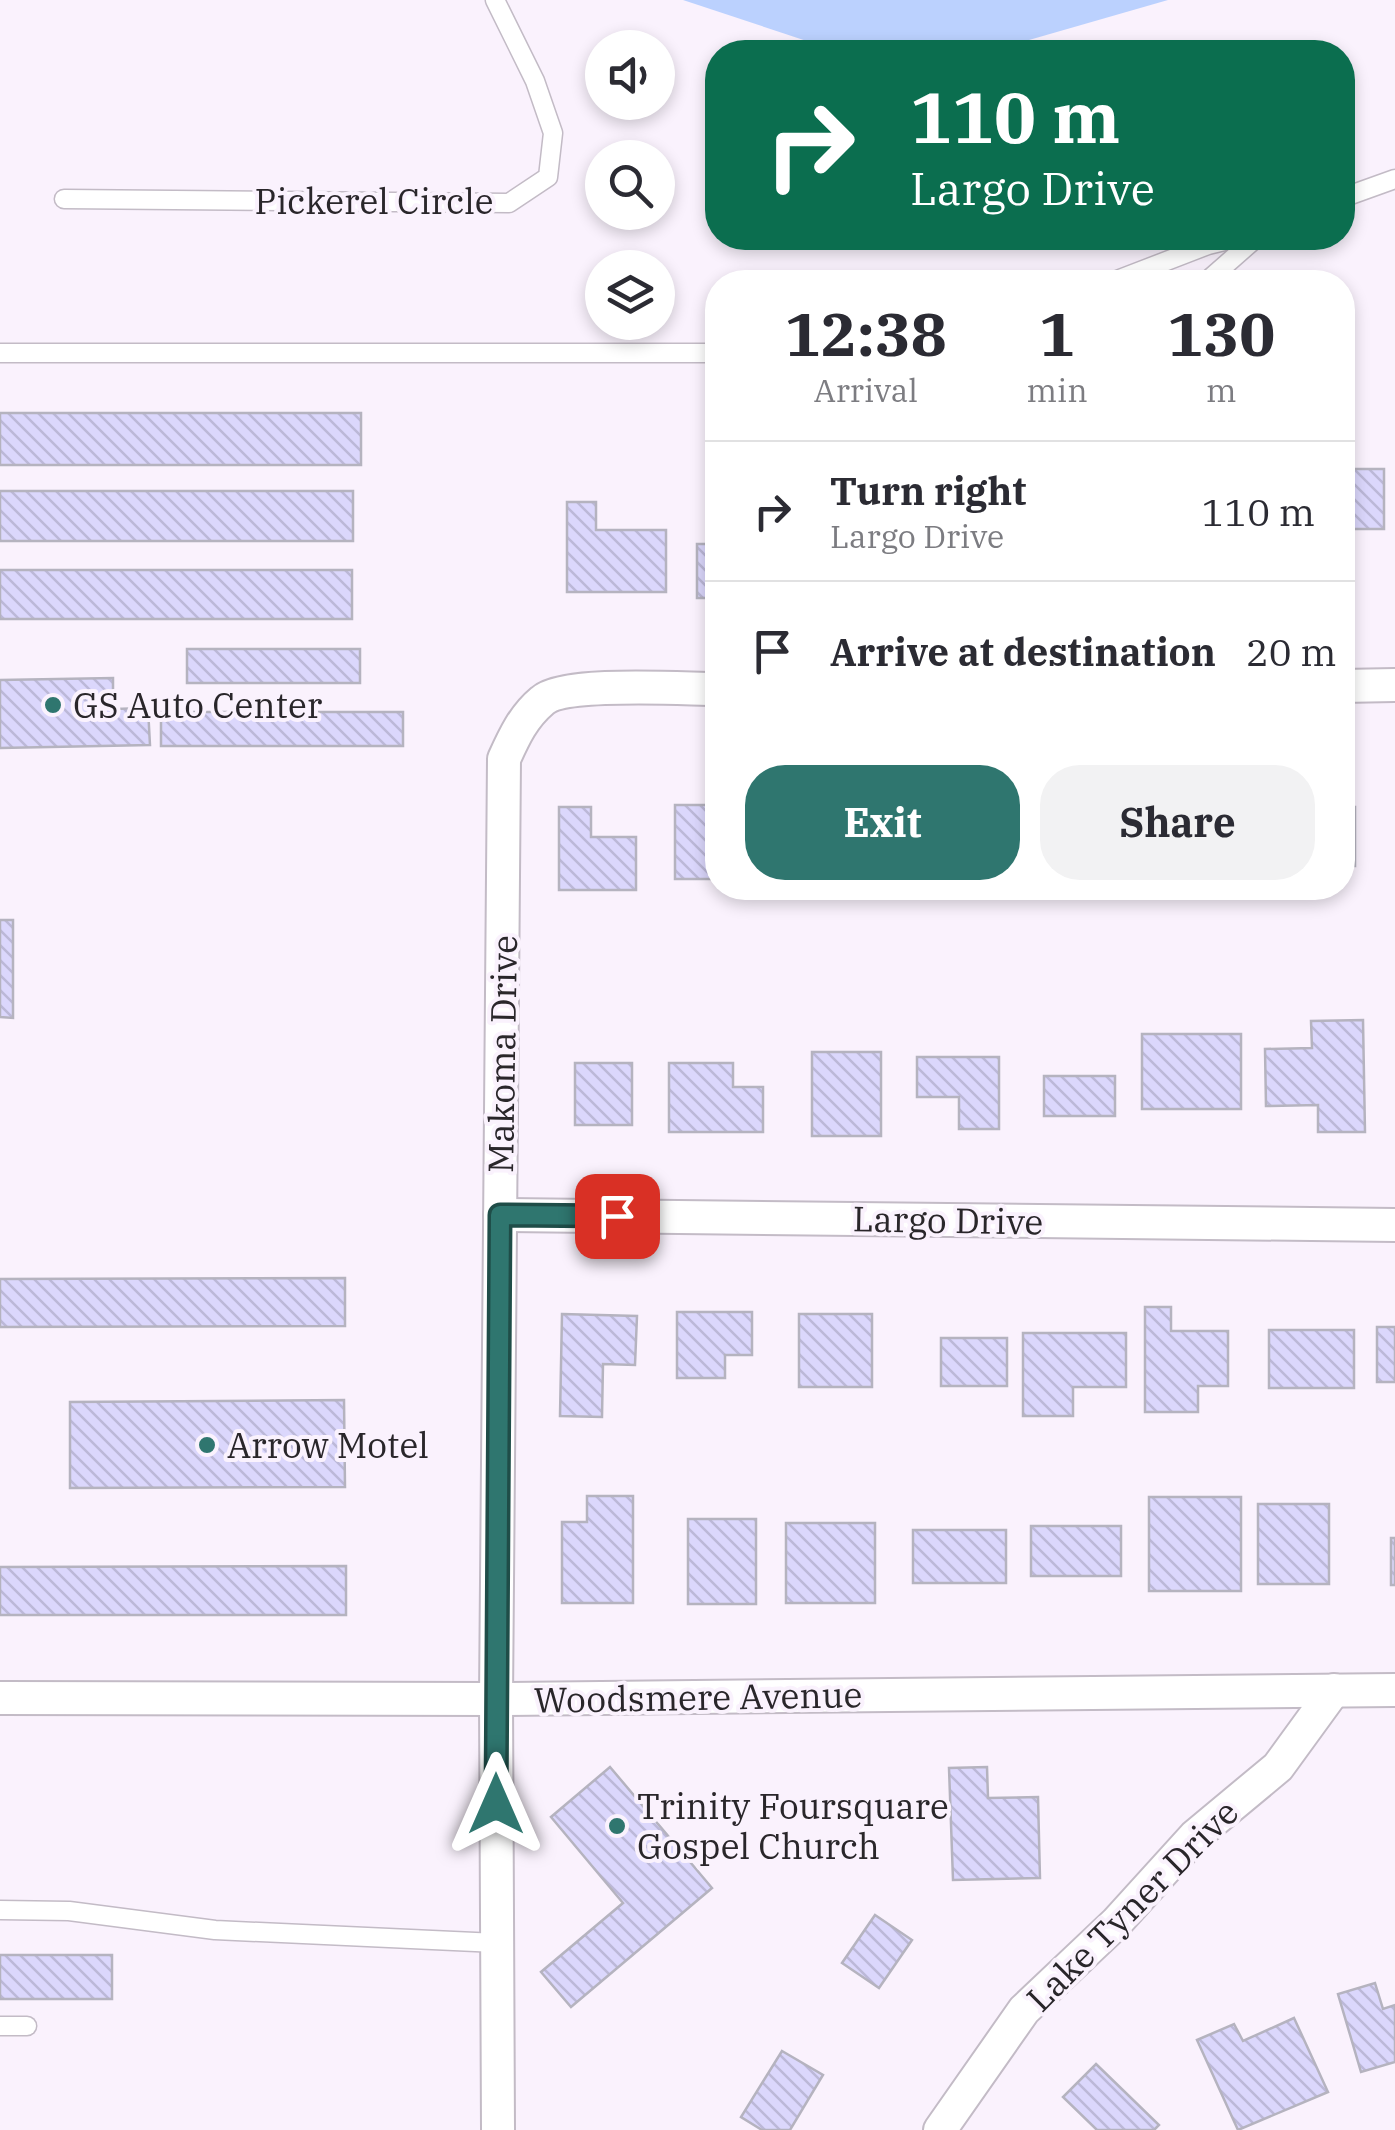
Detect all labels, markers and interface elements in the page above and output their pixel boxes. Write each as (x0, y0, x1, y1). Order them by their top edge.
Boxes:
map controls (585, 30, 675, 340)
button: sound (585, 30, 675, 120)
text: 110 m (910, 71, 1120, 162)
icon: right (745, 80, 875, 210)
button: search (585, 140, 675, 230)
text: Largo Drive (910, 159, 1155, 217)
street label: Pickerel Circle (254, 178, 494, 224)
button: layers (585, 250, 675, 340)
text: 12:38 (785, 294, 947, 373)
text: 1 (1039, 294, 1075, 373)
text: 130 (1167, 294, 1275, 373)
text: Arrival (814, 369, 918, 411)
text: min (1027, 369, 1088, 411)
text: m (1206, 369, 1237, 411)
text: Turn right (830, 466, 1026, 515)
icon: right (745, 484, 800, 539)
text: 110 m (1202, 487, 1315, 536)
text: Largo Drive (830, 515, 1004, 557)
icon: arrive (745, 624, 800, 679)
text: Arrive at destination (830, 627, 1216, 676)
text: 20 m (1246, 627, 1337, 676)
place label: GS Auto Center (73, 682, 323, 728)
marker: GS Auto Center (42, 694, 64, 716)
button: Exit (745, 765, 1020, 880)
button: Share (1040, 765, 1315, 880)
street label: Makoma Drive (477, 935, 527, 1173)
pin (575, 1174, 660, 1259)
icon: arrive (590, 1189, 645, 1244)
street label: Largo Drive (852, 1195, 1044, 1245)
place label: Arrow Motel (227, 1422, 429, 1468)
marker: Arrow Motel (196, 1434, 218, 1456)
street label: Woodsmere Avenue (533, 1671, 863, 1723)
position arrow (444, 1752, 548, 1856)
place label: Trinity Foursquare Gospel Church (637, 1783, 949, 1869)
street label: Lake Tyner Drive (1016, 1789, 1248, 2021)
marker: Trinity Foursquare Gospel Church (606, 1815, 628, 1837)

